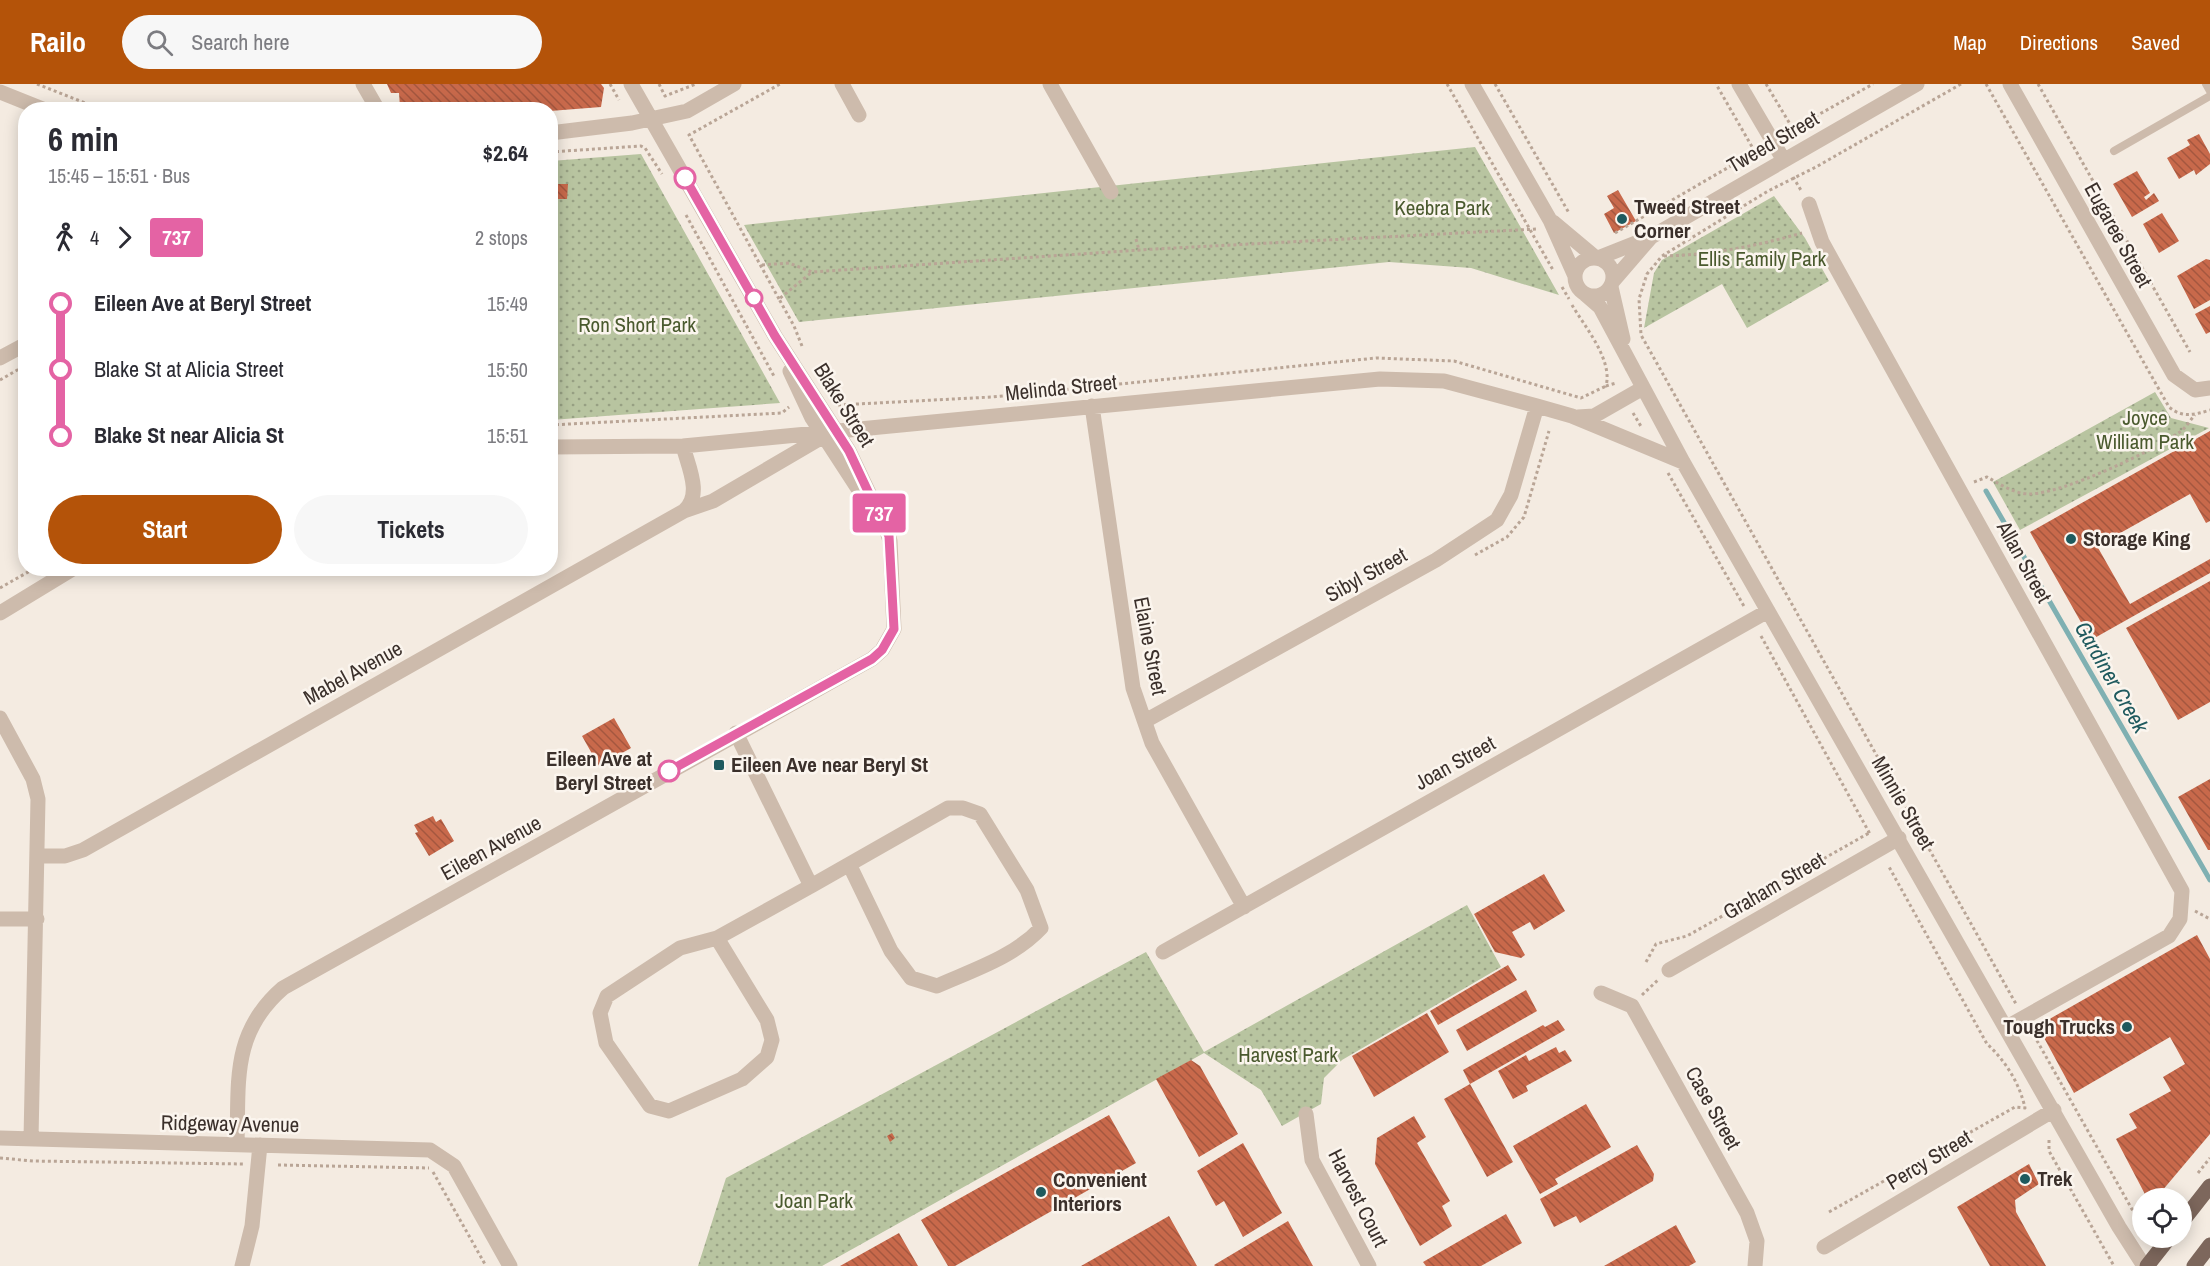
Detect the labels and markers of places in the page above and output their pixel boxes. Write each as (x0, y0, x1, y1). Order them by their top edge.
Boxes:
unlabelled marker (674, 167, 696, 189)
place label: Tweed Street Corner (1634, 192, 1740, 245)
marker: Tweed Street Corner (1615, 212, 1629, 226)
unlabelled marker (745, 289, 763, 307)
place label: Storage King (2083, 524, 2191, 553)
marker: Storage King (2064, 532, 2078, 546)
place label: Eileen Ave at Beryl Street (546, 744, 652, 797)
place label: Eileen Ave near Beryl St (731, 750, 928, 779)
marker: Eileen Ave near Beryl St (712, 758, 726, 772)
marker: Eileen Ave at Beryl Street (658, 760, 680, 782)
place label: Tough Trucks (2003, 1012, 2115, 1041)
marker: Tough Trucks (2120, 1020, 2134, 1034)
place label: Trek (2037, 1164, 2073, 1193)
place label: Convenient Interiors (1053, 1165, 1147, 1218)
marker: Trek (2018, 1172, 2032, 1186)
marker: Convenient Interiors (1034, 1185, 1048, 1199)

